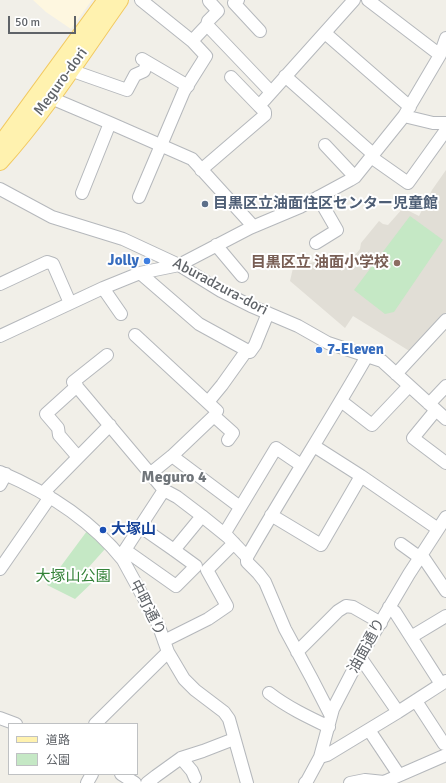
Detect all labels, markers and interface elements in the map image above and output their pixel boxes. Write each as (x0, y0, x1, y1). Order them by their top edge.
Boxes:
scale bar (10, 8, 78, 34)
text: 50 m (15, 15, 40, 30)
street label: Meguro-dori (30, 45, 92, 119)
place label: 目黒区立油面住区センター児童館 (213, 195, 438, 213)
marker: 目黒区立油面住区センター児童館 (200, 199, 210, 209)
place label: Jolly (108, 252, 139, 270)
street label: Aburadzura-dori (169, 254, 271, 320)
place label: 目黒区立 油面小学校 (251, 254, 389, 272)
marker: Jolly (142, 256, 152, 266)
marker: 目黒区立 油面小学校 (392, 258, 402, 268)
place label: 7-Eleven (327, 341, 384, 359)
marker: 7-Eleven (314, 345, 324, 355)
district label: Meguro 4 (141, 468, 207, 488)
place label: 大塚山 (111, 521, 156, 539)
marker: 大塚山 (98, 525, 108, 535)
park label: 大塚山公園 (36, 568, 110, 586)
street label: 中町通り (125, 577, 169, 639)
street label: 油面通り (345, 615, 389, 677)
legend (8, 723, 138, 775)
text: 道路 (46, 733, 70, 748)
text: 公園 (46, 753, 70, 768)

